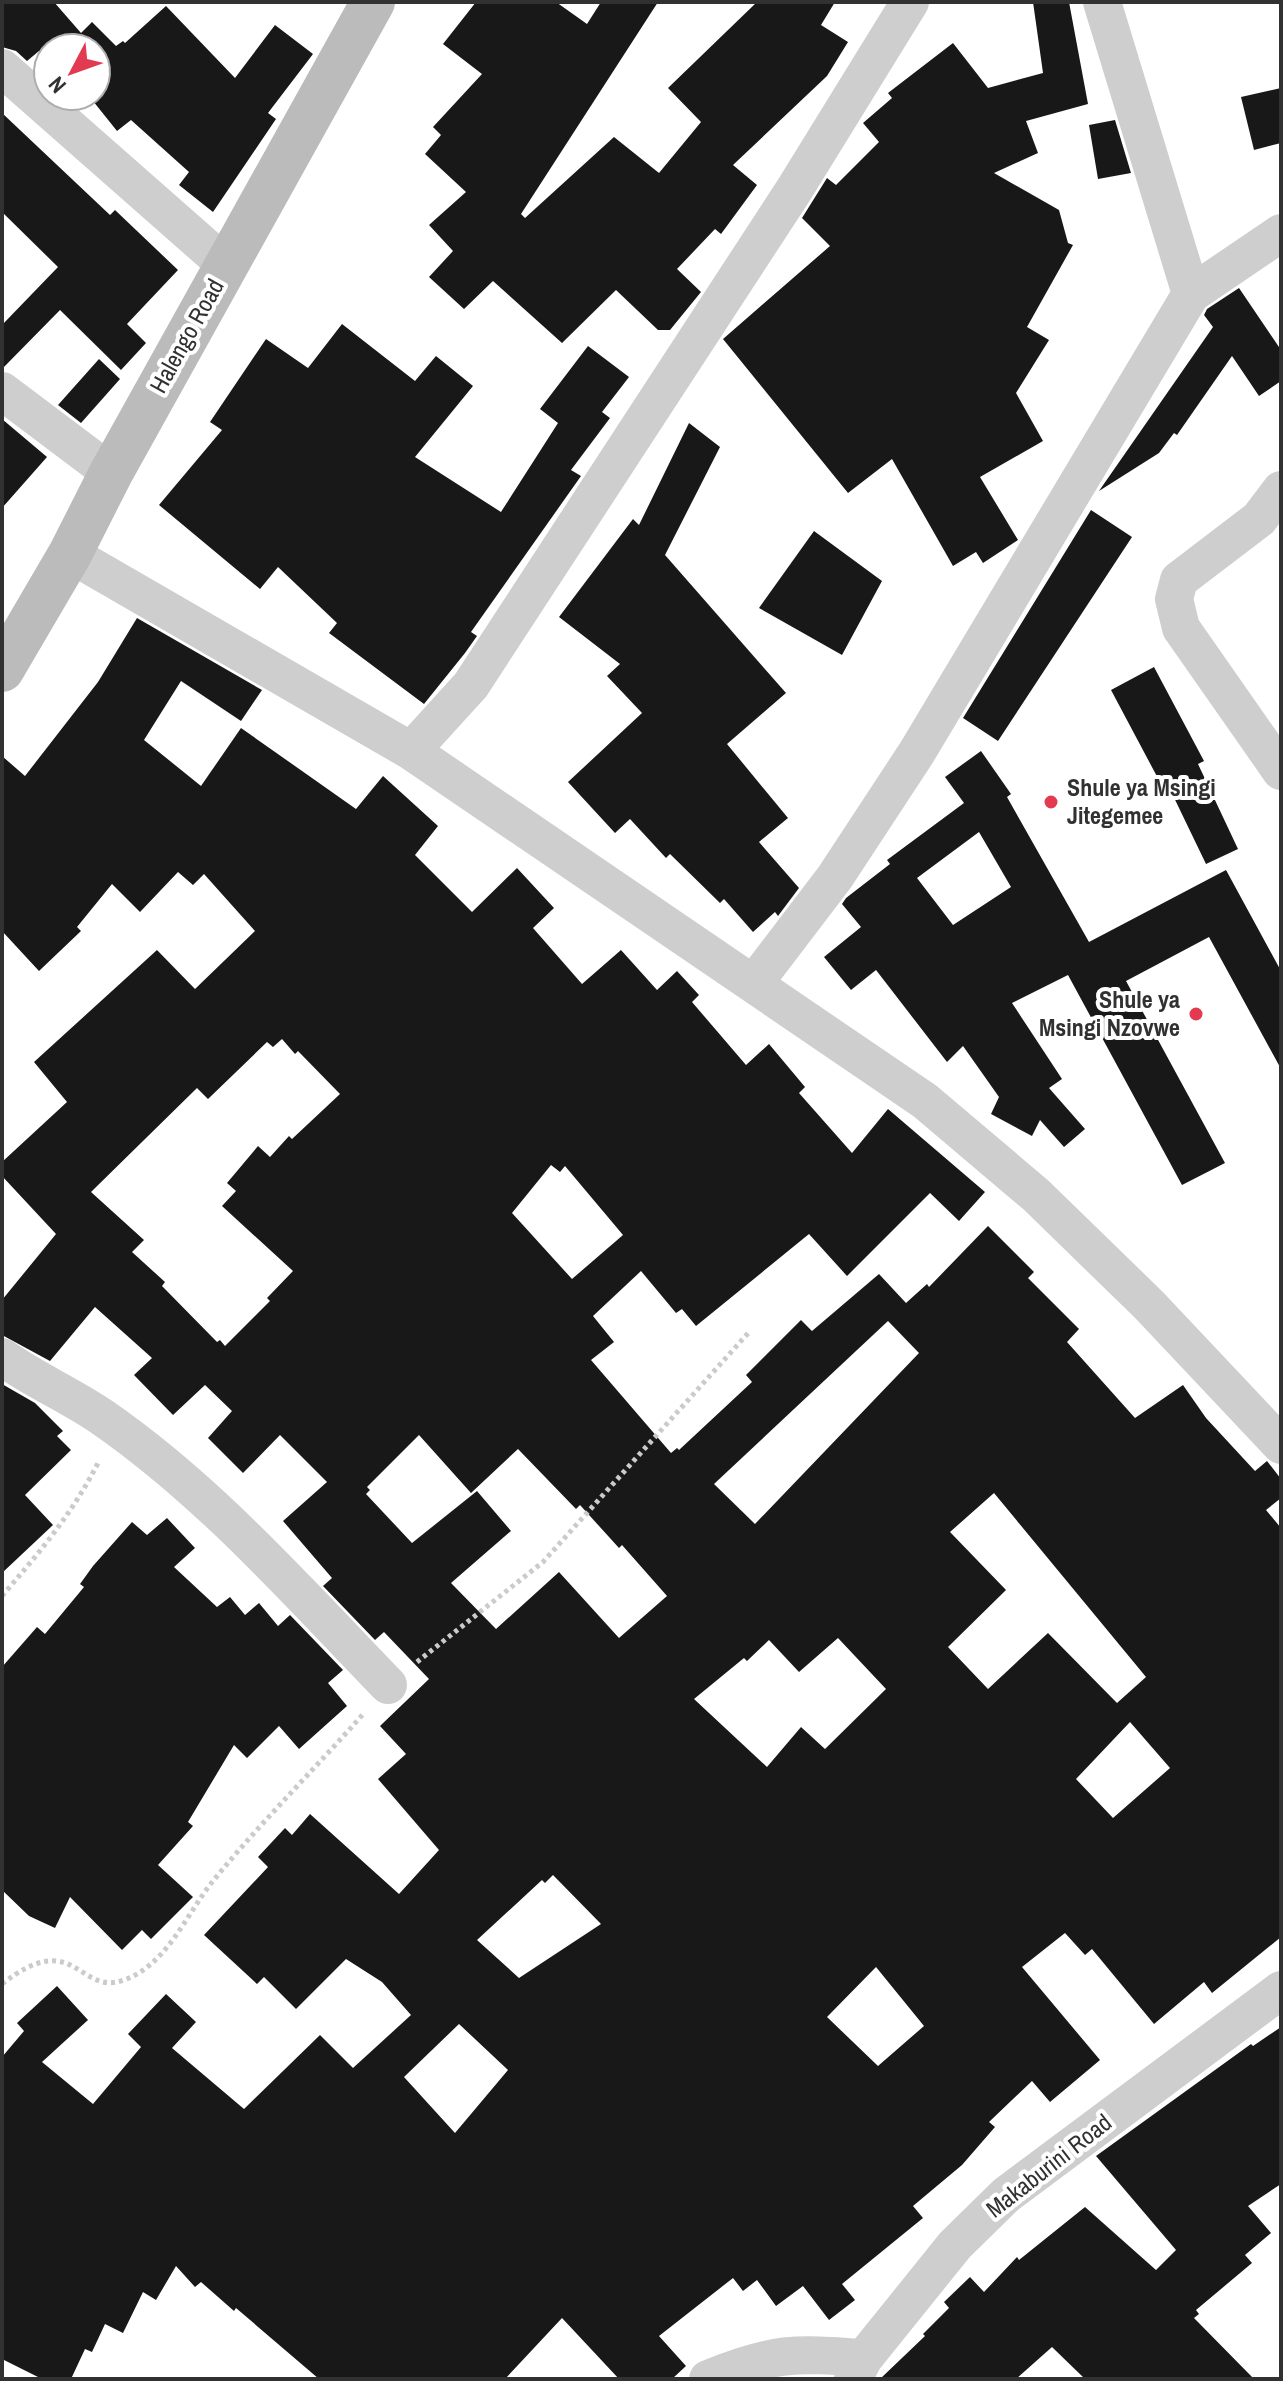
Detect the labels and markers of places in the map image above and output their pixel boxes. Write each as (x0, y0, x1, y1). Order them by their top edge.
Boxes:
place label: Shule ya Msingi Jitegemee (1067, 771, 1216, 831)
marker: Shule ya Msingi Jitegemee (1042, 793, 1060, 811)
place label: Shule ya Msingi Nzovwe (1039, 983, 1180, 1043)
marker: Shule ya Msingi Nzovwe (1187, 1005, 1205, 1023)

